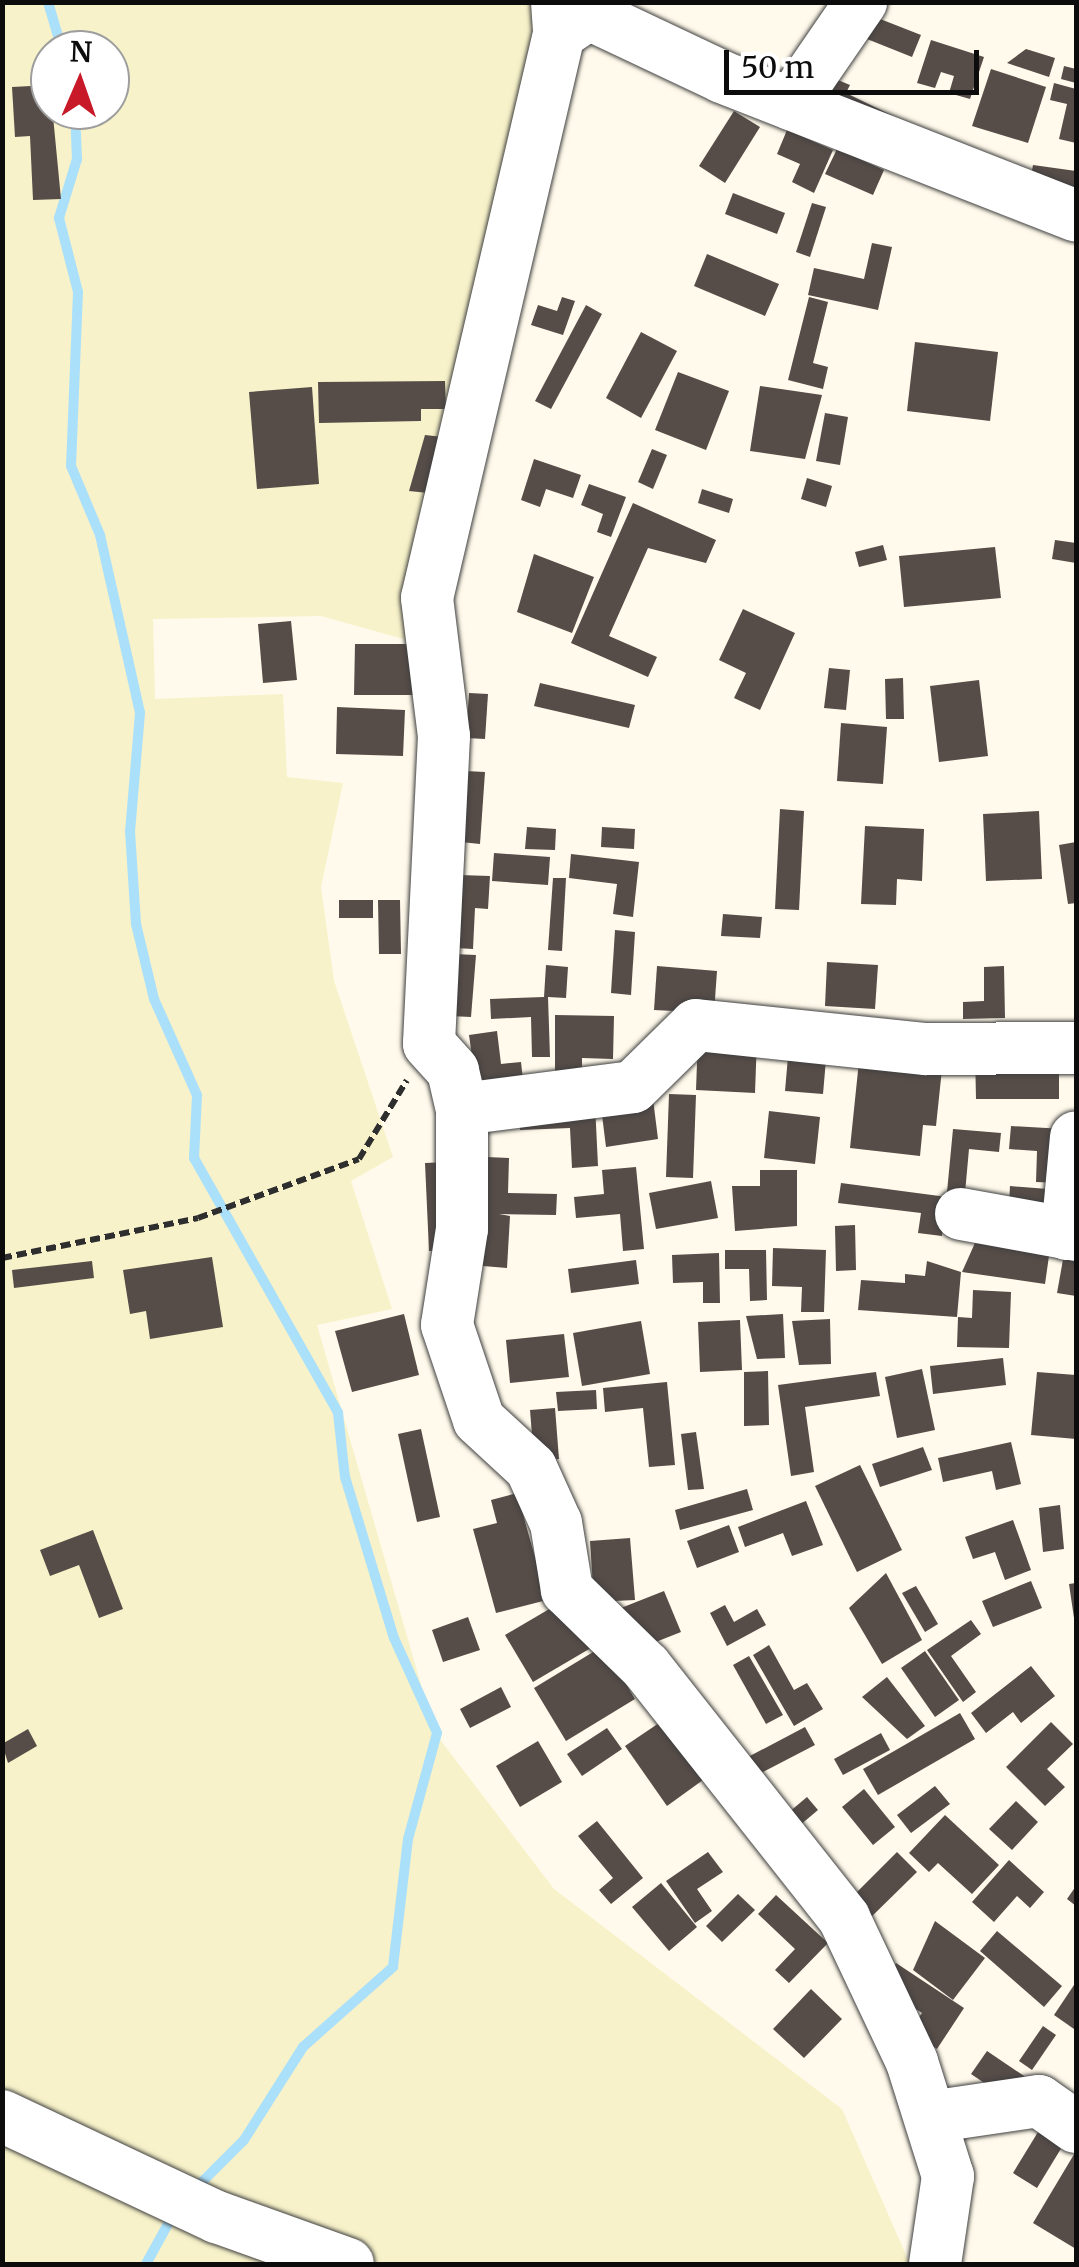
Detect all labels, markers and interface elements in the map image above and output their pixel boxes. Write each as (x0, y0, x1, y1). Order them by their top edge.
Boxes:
north arrow (30, 30, 130, 130)
scale bar (729, 30, 984, 92)
text: N (69, 34, 93, 70)
text: 50 m (741, 48, 814, 86)

